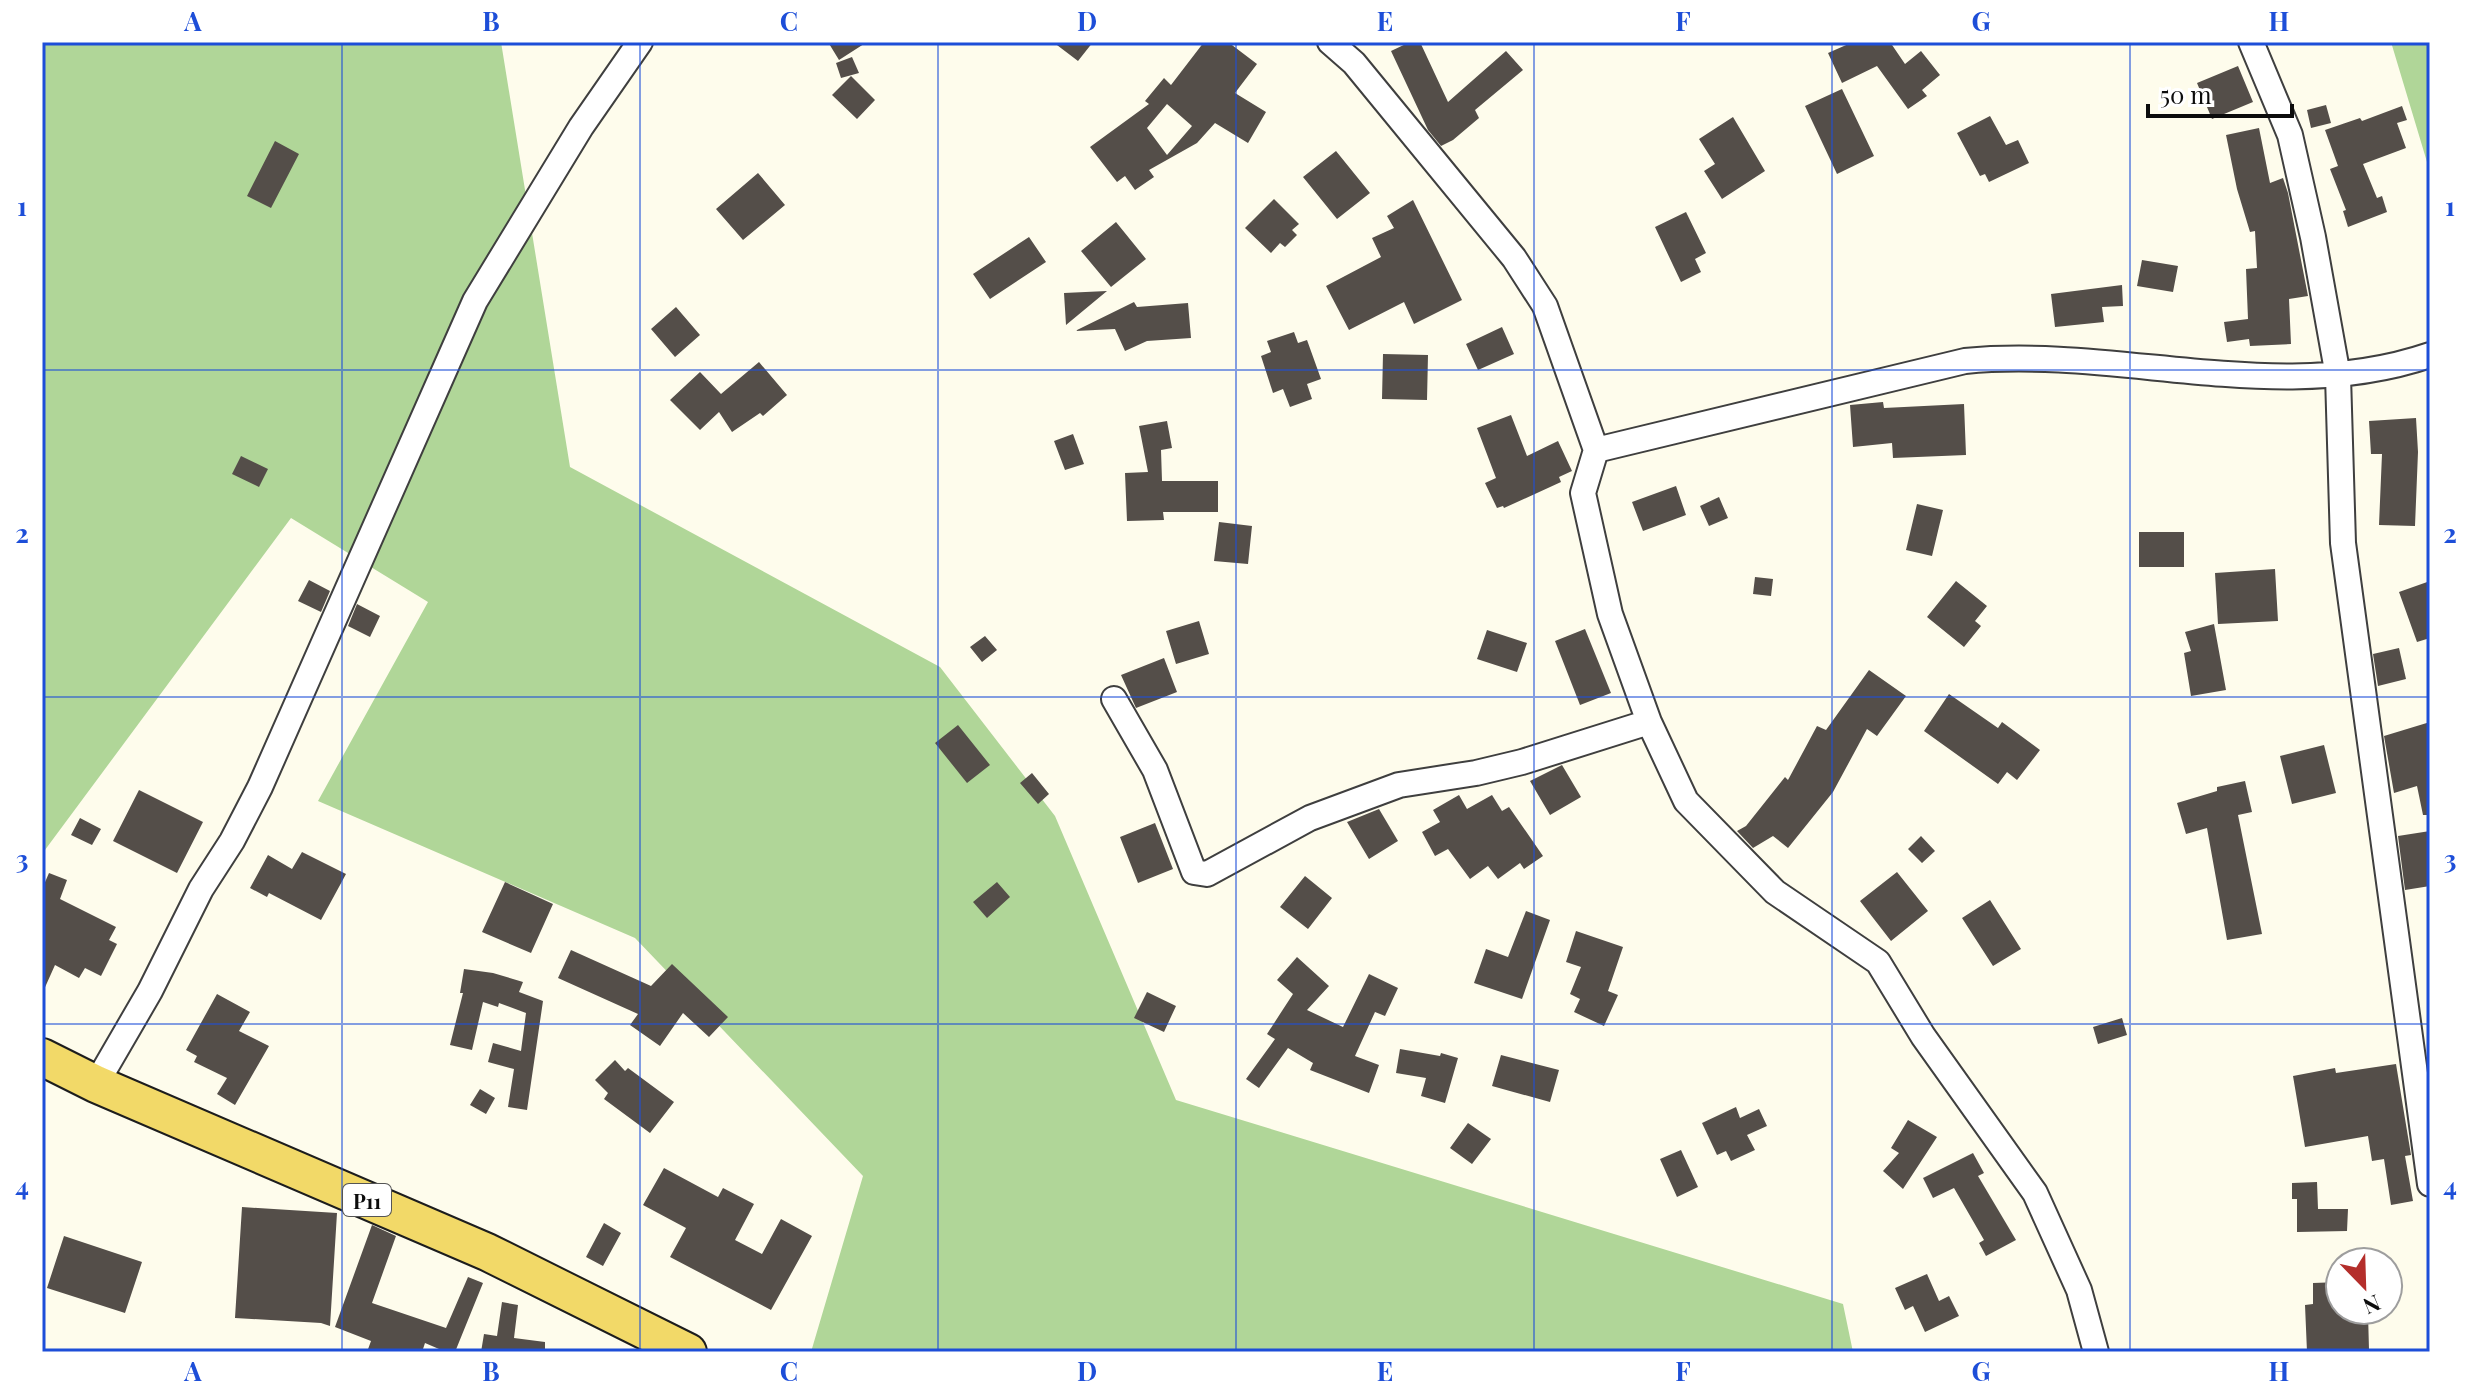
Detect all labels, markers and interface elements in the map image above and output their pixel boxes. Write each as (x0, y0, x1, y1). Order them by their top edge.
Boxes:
text: A (183, 3, 202, 38)
text: B (482, 3, 500, 38)
text: C (780, 3, 798, 38)
text: D (1077, 3, 1097, 38)
text: E (1377, 3, 1393, 38)
text: F (1675, 3, 1691, 38)
text: G (1971, 3, 1991, 38)
text: H (2269, 3, 2289, 38)
scale bar (2148, 68, 2292, 118)
text: 50 m (2160, 78, 2212, 110)
text: 1 (17, 188, 27, 223)
text: 1 (2445, 188, 2455, 223)
text: 2 (15, 515, 29, 550)
text: 2 (2443, 515, 2457, 550)
text: 3 (16, 841, 28, 876)
text: 3 (2444, 841, 2456, 876)
text: 4 (15, 1168, 29, 1203)
text: 4 (2443, 1168, 2457, 1203)
road number: P11 (343, 1184, 391, 1216)
north arrow (2324, 1246, 2404, 1326)
text: N (2359, 1288, 2385, 1322)
text: A (183, 1353, 202, 1388)
text: B (482, 1353, 500, 1388)
text: C (780, 1353, 798, 1388)
text: D (1077, 1353, 1097, 1388)
text: E (1377, 1353, 1393, 1388)
text: F (1675, 1353, 1691, 1388)
text: G (1971, 1353, 1991, 1388)
text: H (2269, 1353, 2289, 1388)

